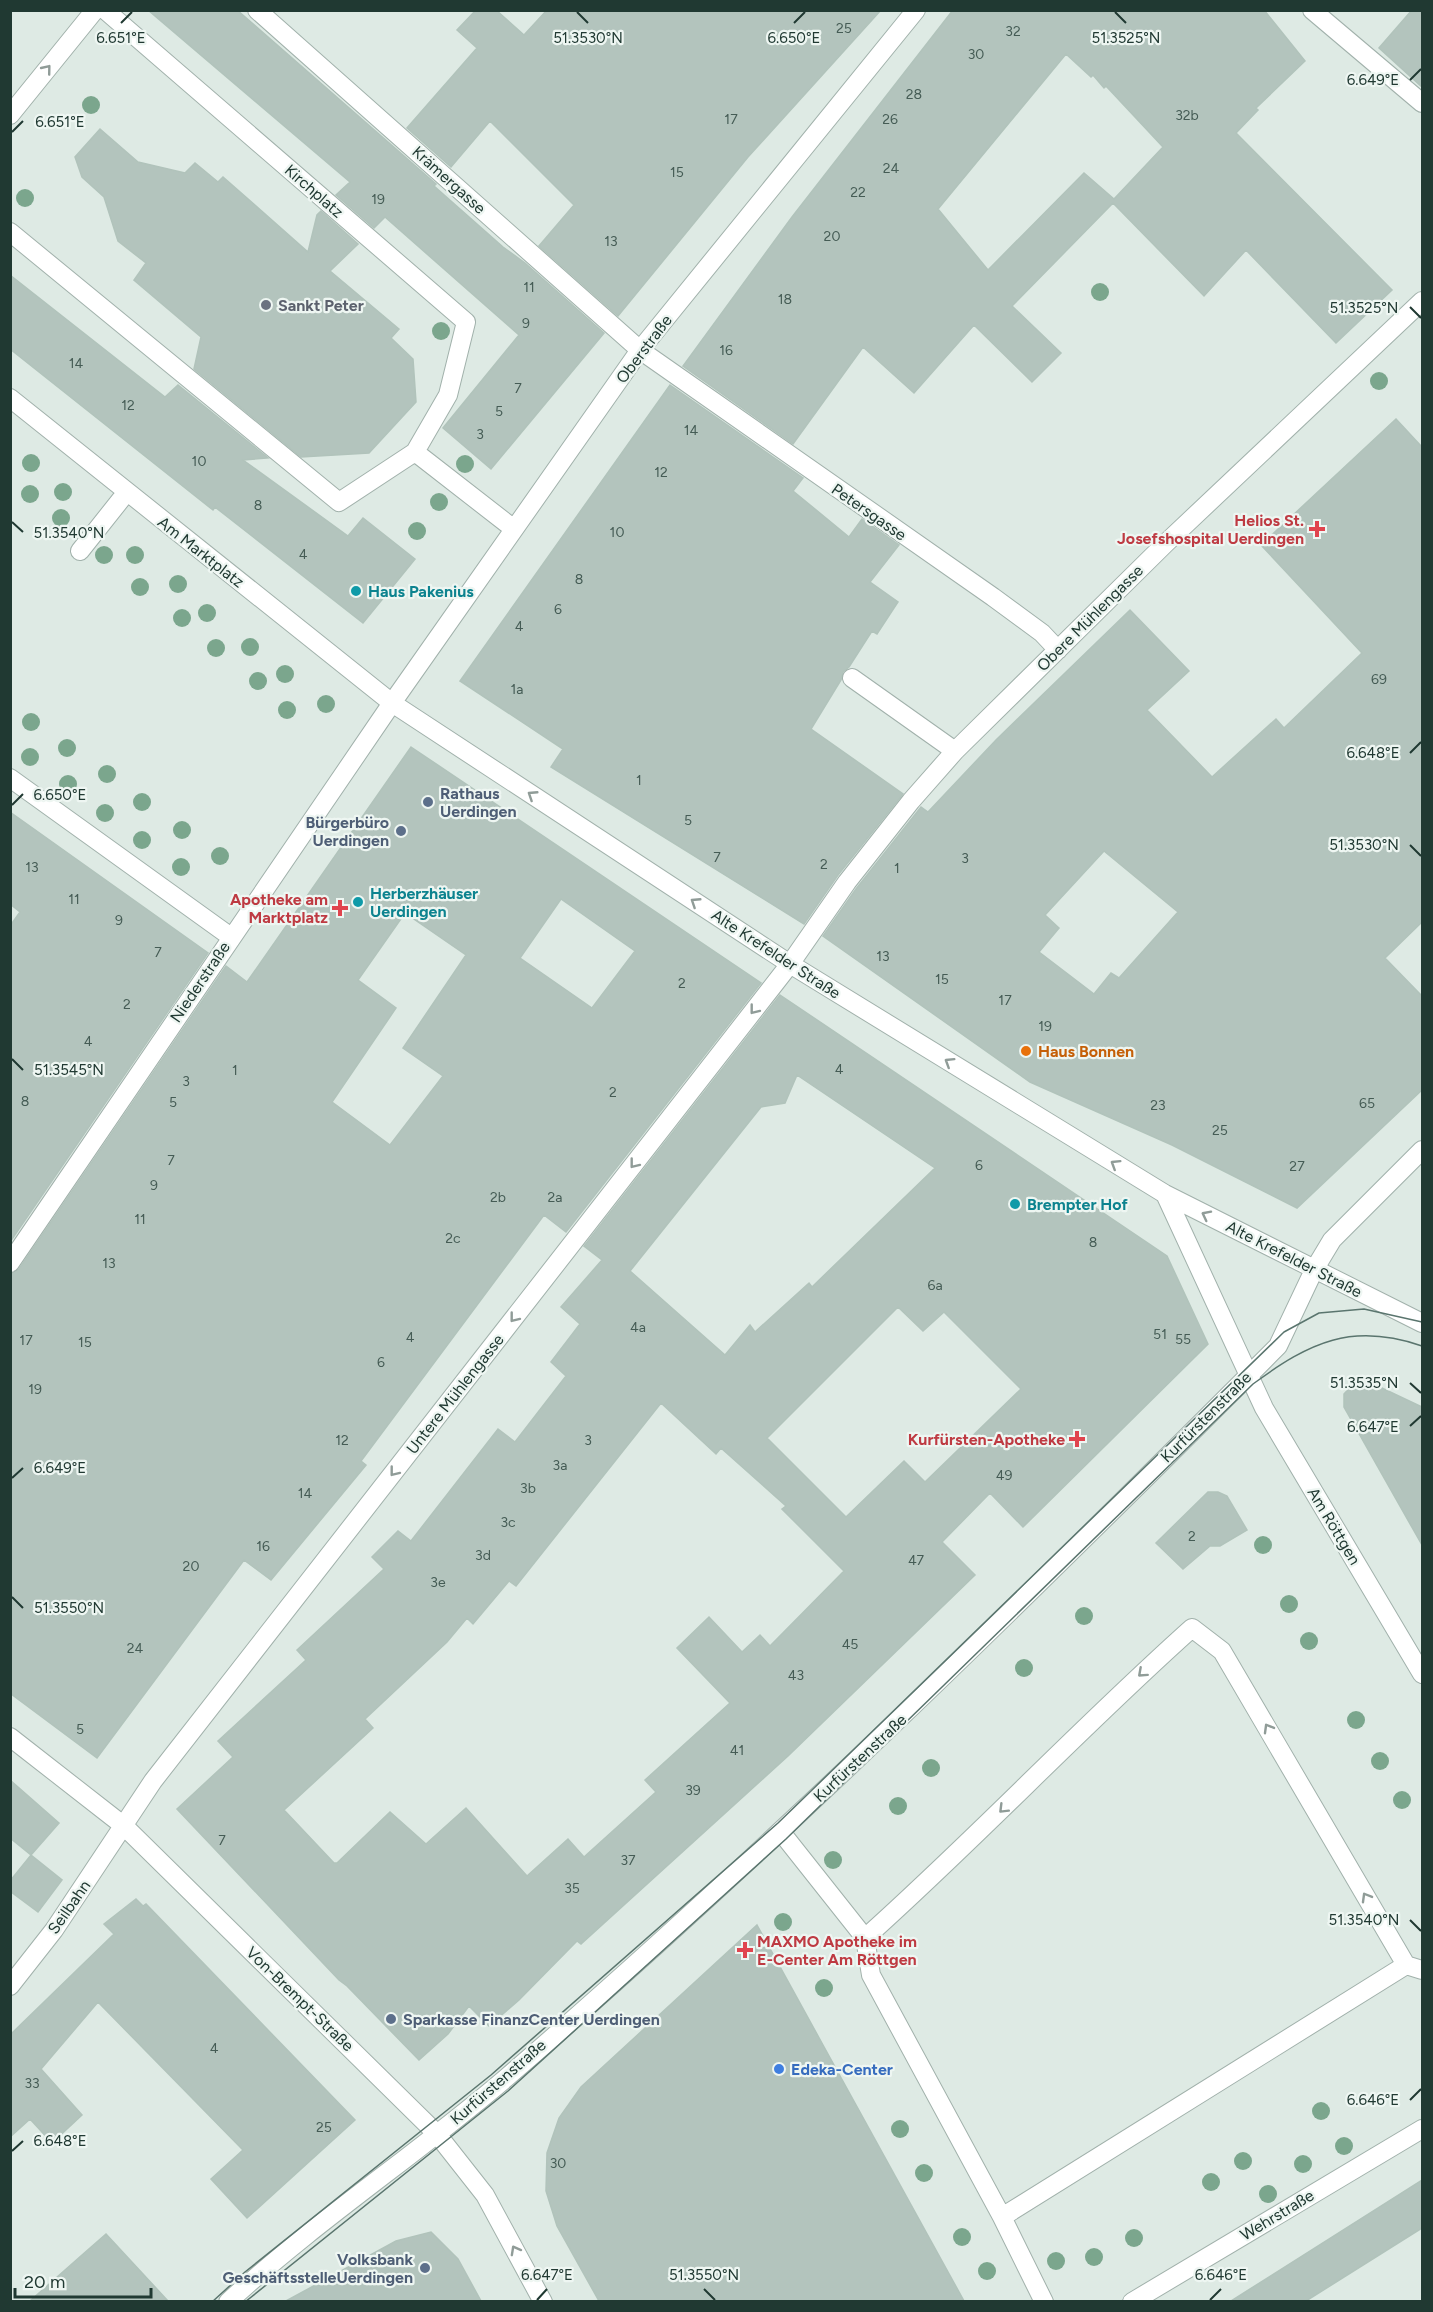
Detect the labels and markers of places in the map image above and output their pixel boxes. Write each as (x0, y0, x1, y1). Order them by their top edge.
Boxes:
place label: Sankt Peter (278, 296, 364, 315)
marker: Sankt Peter (259, 298, 273, 312)
place label: Helios St. Josefshospital Uerdingen (1117, 511, 1304, 548)
marker: Helios St. Josefshospital Uerdingen (1308, 520, 1326, 538)
place label: Haus Pakenius (368, 582, 474, 601)
marker: Haus Pakenius (349, 584, 363, 598)
place label: Rathaus Uerdingen (440, 784, 517, 821)
marker: Rathaus Uerdingen (421, 795, 435, 809)
place label: Bürgerbüro Uerdingen (306, 813, 389, 850)
marker: Bürgerbüro Uerdingen (394, 824, 408, 838)
place label: Herberzhäuser Uerdingen (370, 884, 478, 921)
place label: Apotheke am Marktplatz (230, 890, 328, 927)
marker: Herberzhäuser Uerdingen (351, 895, 365, 909)
marker: Apotheke am Marktplatz (333, 901, 347, 915)
place label: Haus Bonnen (1038, 1042, 1134, 1061)
marker: Haus Bonnen (1019, 1044, 1033, 1058)
place label: Brempter Hof (1027, 1195, 1129, 1214)
marker: Brempter Hof (1008, 1197, 1022, 1211)
place label: Kurfürsten-Apotheke (908, 1430, 1065, 1449)
marker: Kurfürsten-Apotheke (1070, 1432, 1084, 1446)
place label: MAXMO Apotheke im E-Center Am Röttgen (757, 1932, 917, 1969)
marker: MAXMO Apotheke im E-Center Am Röttgen (738, 1943, 752, 1957)
place label: Sparkasse FinanzCenter Uerdingen (403, 2010, 660, 2029)
marker: Sparkasse FinanzCenter Uerdingen (384, 2012, 398, 2026)
place label: Edeka-Center (791, 2060, 893, 2079)
marker: Edeka-Center (772, 2062, 786, 2076)
place label: Volksbank GeschäftsstelleUerdingen (222, 2250, 413, 2287)
marker: Volksbank GeschäftsstelleUerdingen (418, 2261, 432, 2275)

